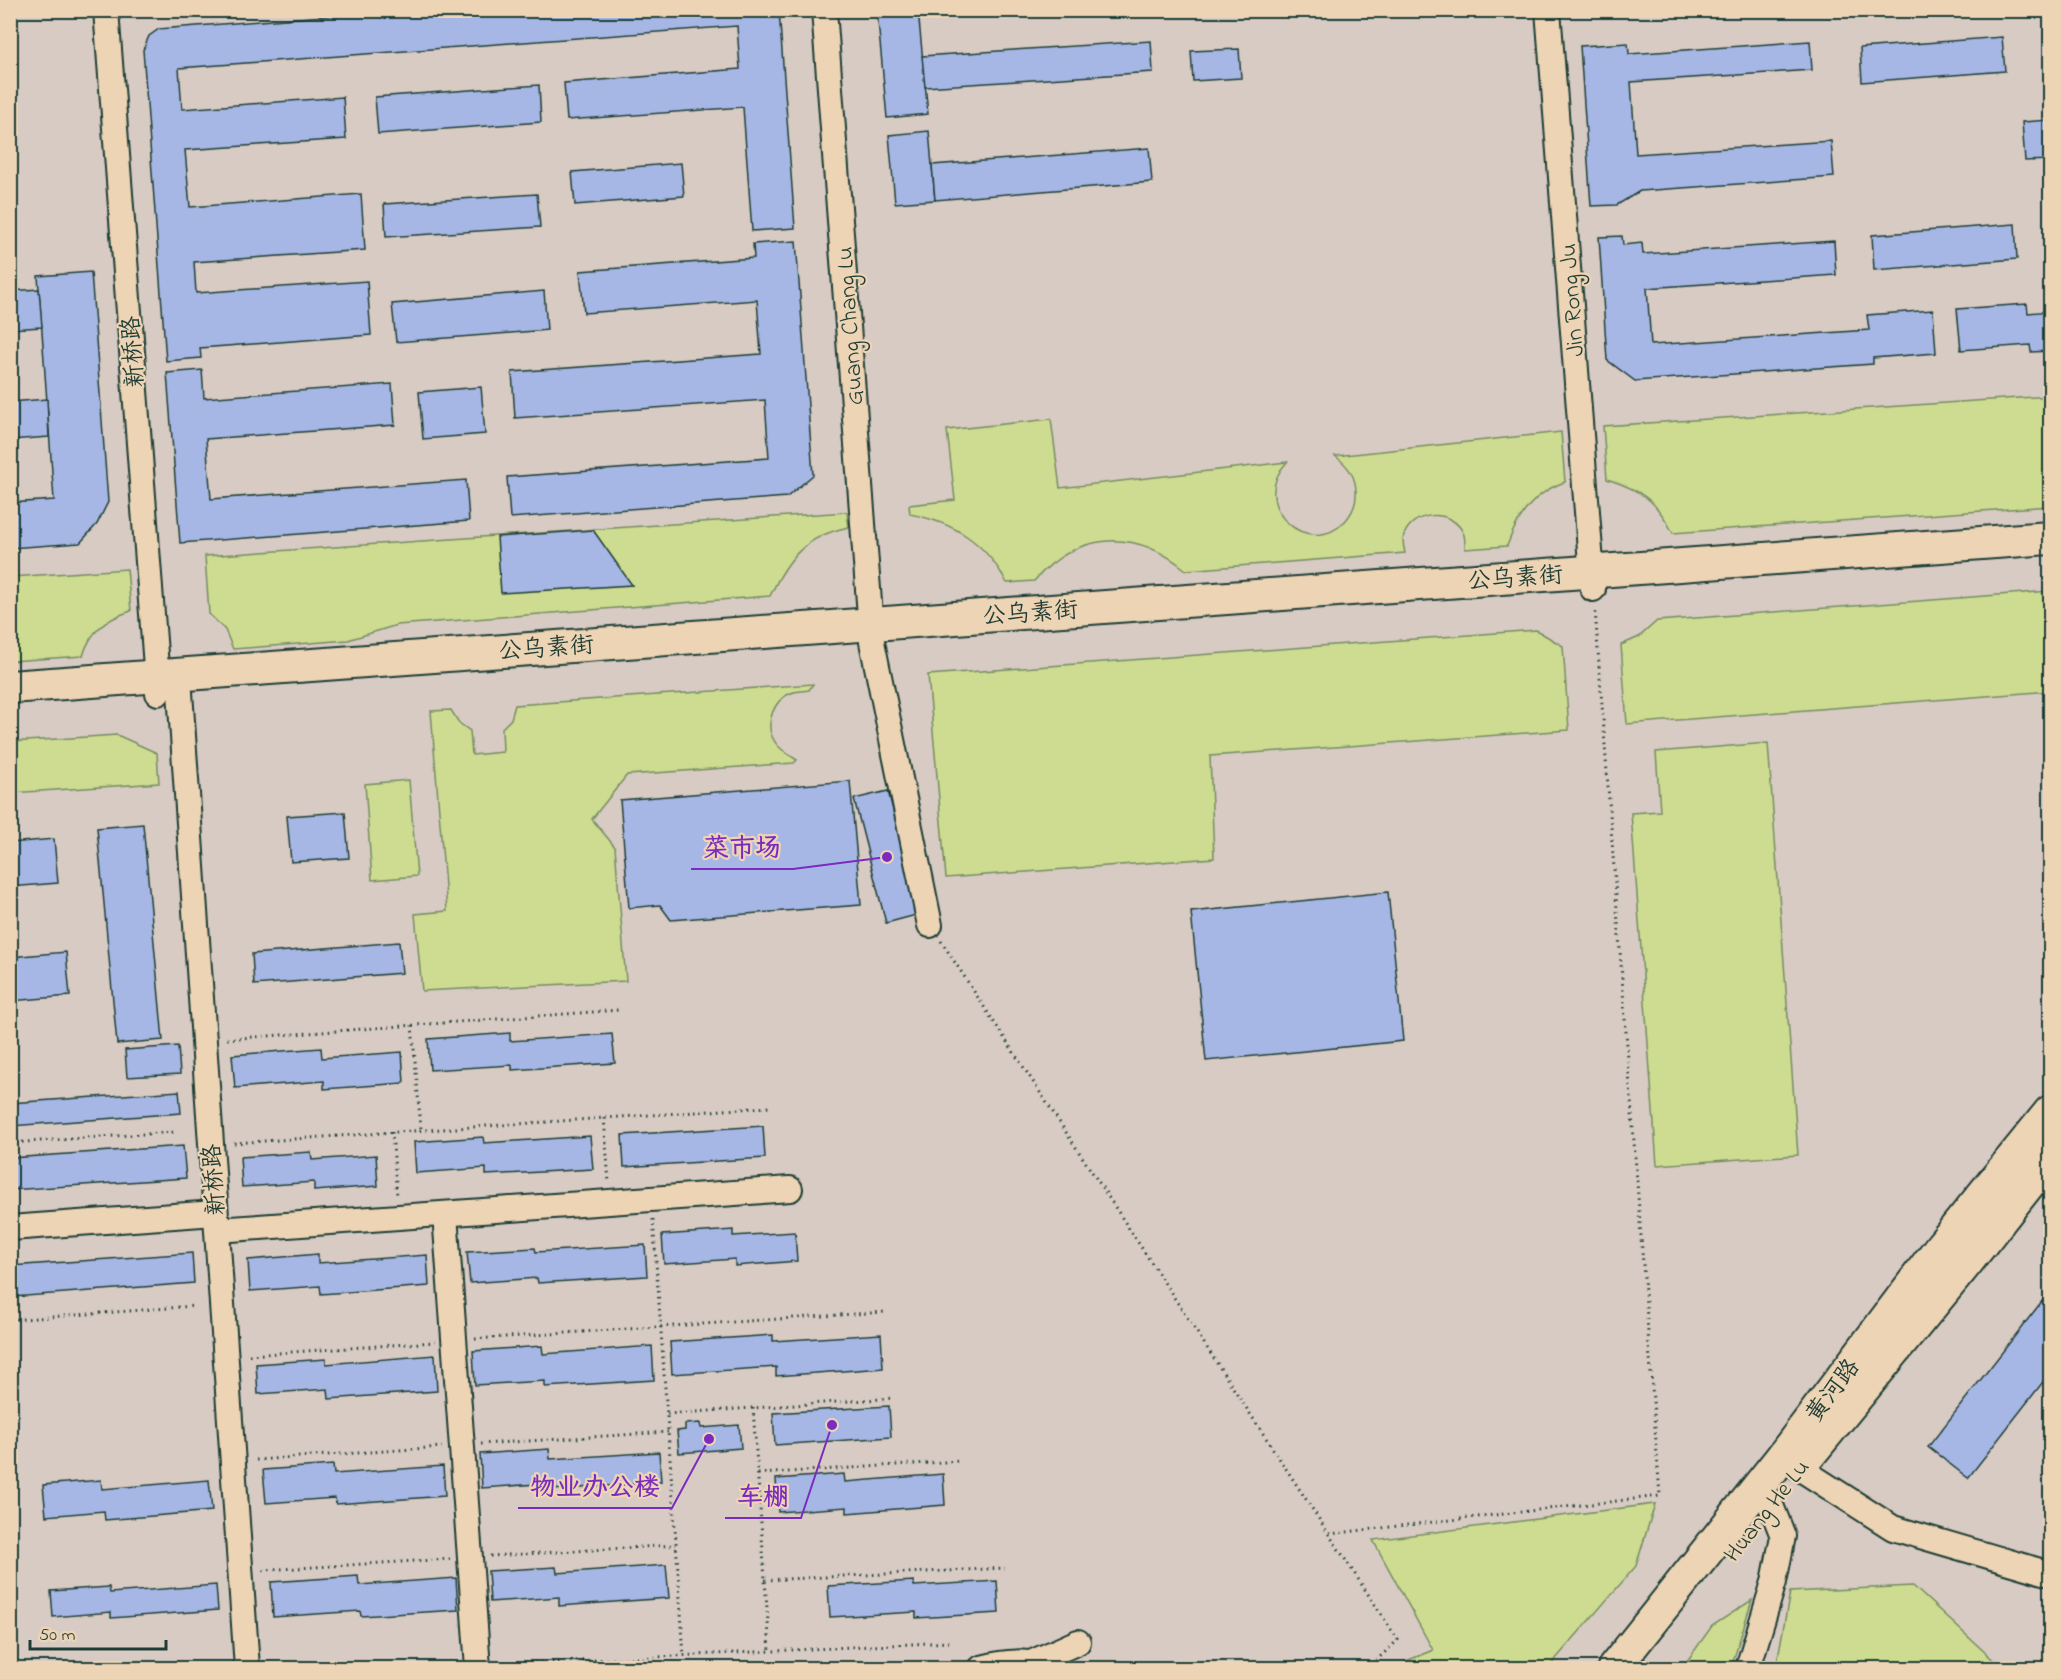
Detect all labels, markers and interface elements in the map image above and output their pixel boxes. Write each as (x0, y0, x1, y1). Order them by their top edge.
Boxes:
street label: Jin Rong Ju (1552, 242, 1595, 358)
street label: Guang Chang Lu (828, 245, 874, 406)
street label: 新桥路 (115, 315, 154, 389)
street label: 公乌素街 (1466, 559, 1564, 600)
street label: 公乌素街 (981, 594, 1079, 635)
street label: 公乌素街 (497, 629, 595, 670)
callout: 菜市场 (691, 825, 793, 869)
text: 菜市场 (703, 831, 781, 869)
street label: 新桥路 (196, 1143, 235, 1217)
street label: 黄河路 (1798, 1352, 1870, 1431)
street label: Huang He Lu (1716, 1453, 1819, 1571)
callout: 物业办公楼 (518, 1464, 672, 1508)
text: 物业办公楼 (530, 1470, 660, 1508)
callout: 车棚 (725, 1474, 801, 1518)
text: 车棚 (737, 1480, 789, 1518)
scale bar (30, 1613, 166, 1651)
text: 50 m (39, 1623, 76, 1649)

